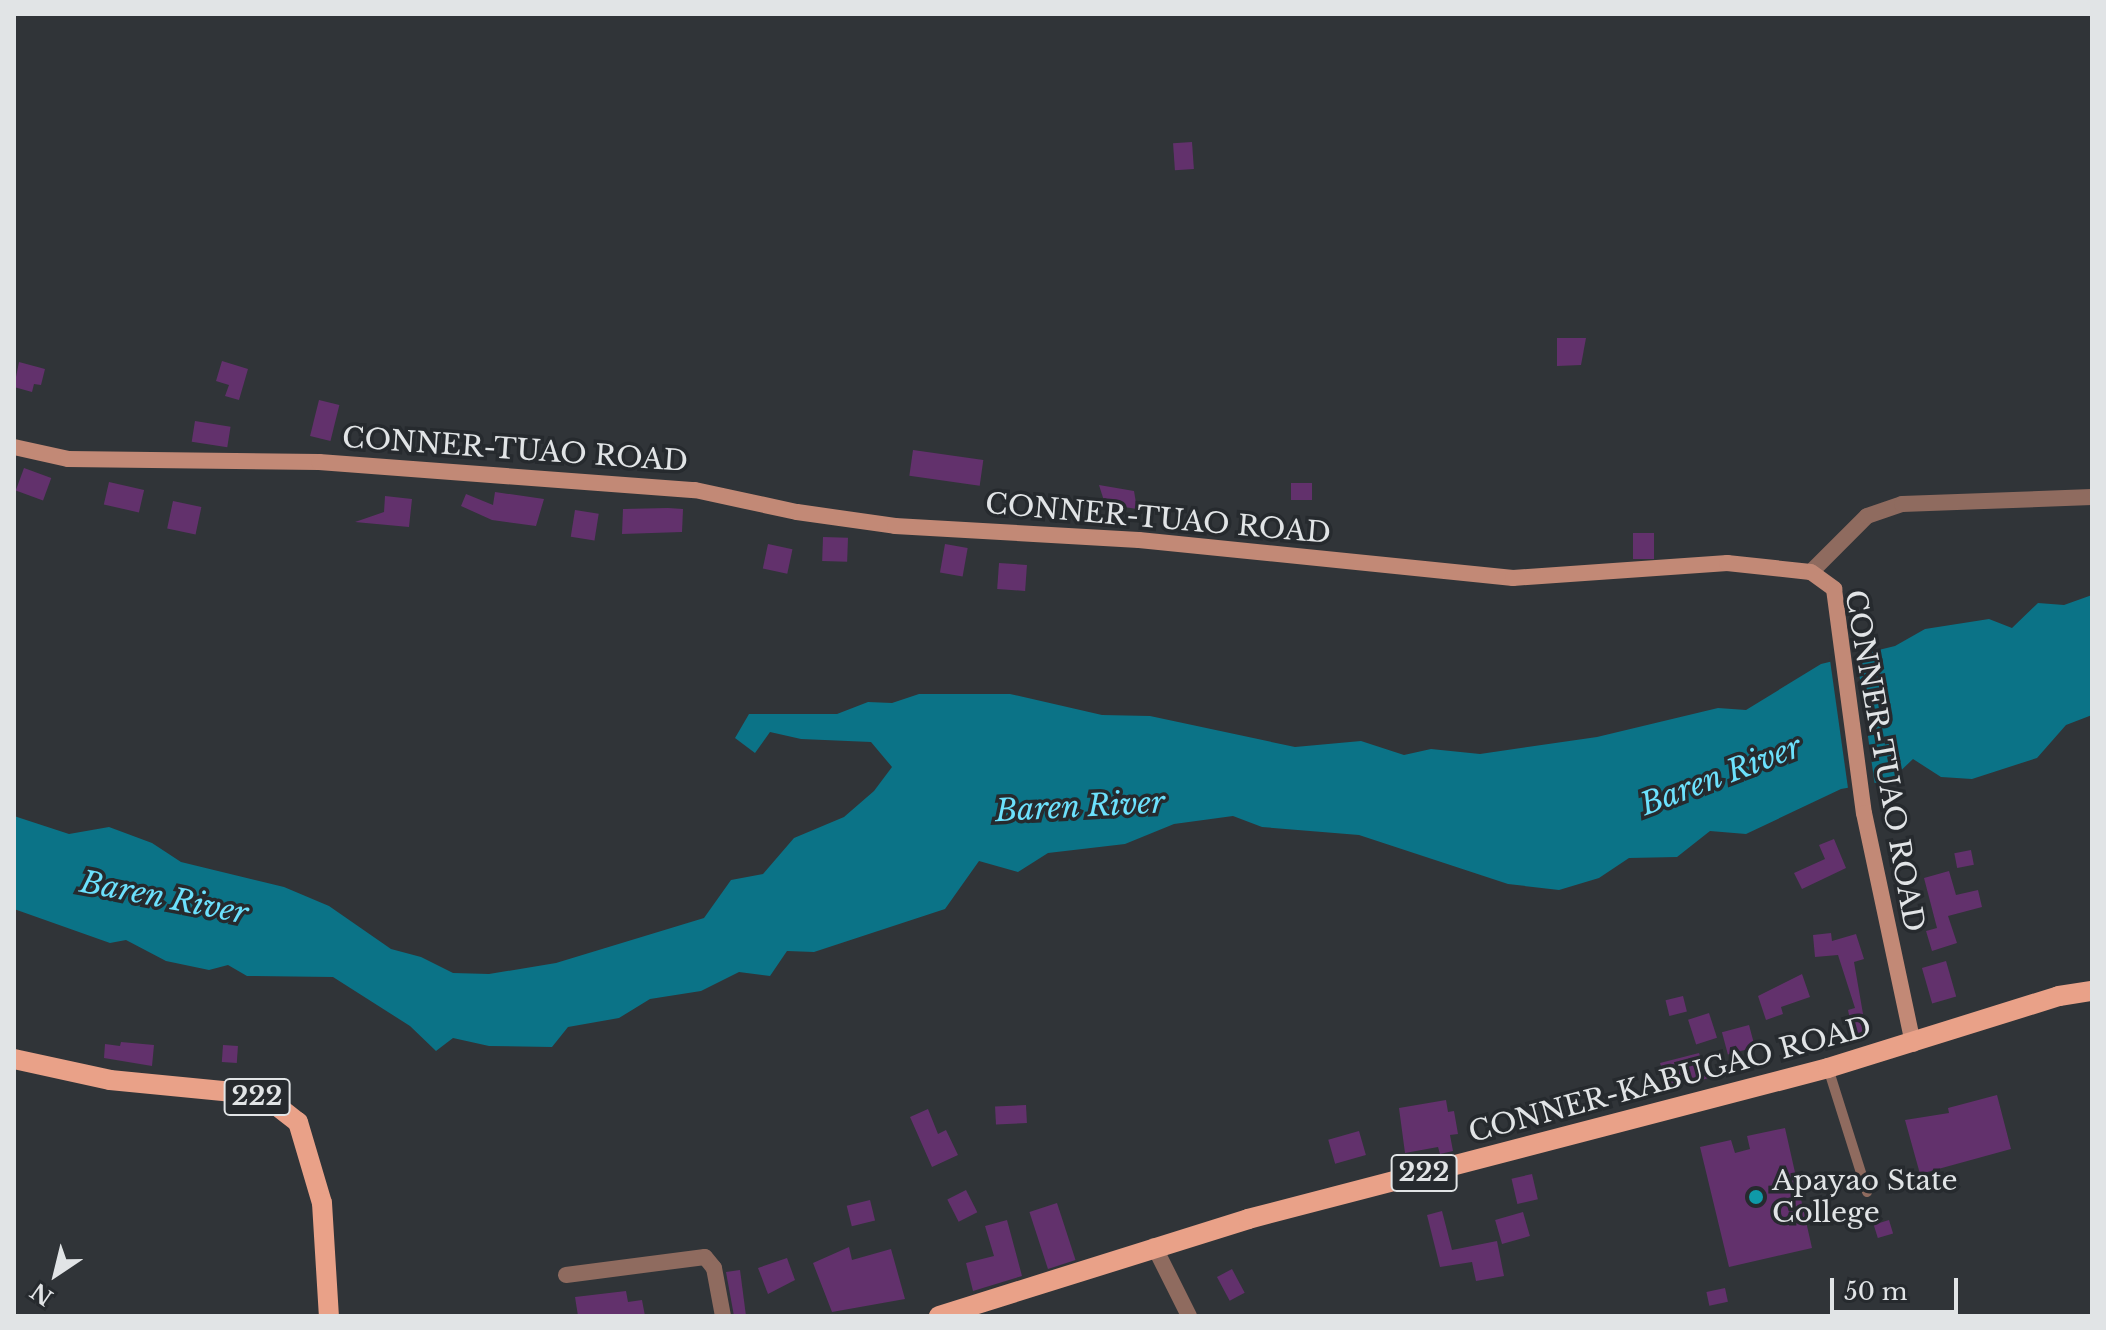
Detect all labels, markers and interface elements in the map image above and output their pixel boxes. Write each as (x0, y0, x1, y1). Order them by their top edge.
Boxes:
street label: CONNER-TUAO ROAD (341, 421, 689, 479)
street label: CONNER-TUAO ROAD (984, 487, 1332, 551)
street label: CONNER-TUAO ROAD (1837, 587, 1931, 935)
water label: Baren River (1635, 729, 1807, 823)
water label: Baren River (994, 785, 1166, 829)
water label: Baren River (77, 864, 251, 932)
street label: CONNER-KABUGAO ROAD (1465, 1010, 1875, 1150)
road number: 222 (223, 1075, 291, 1119)
road number: 222 (1390, 1151, 1458, 1195)
place label: Apayao State College (1772, 1164, 1958, 1230)
marker: Apayao State College (1747, 1188, 1765, 1206)
north arrow (16, 1234, 96, 1314)
scale bar (1834, 1262, 1962, 1312)
text: N (26, 1277, 58, 1311)
text: 50 m (1844, 1277, 1907, 1306)

